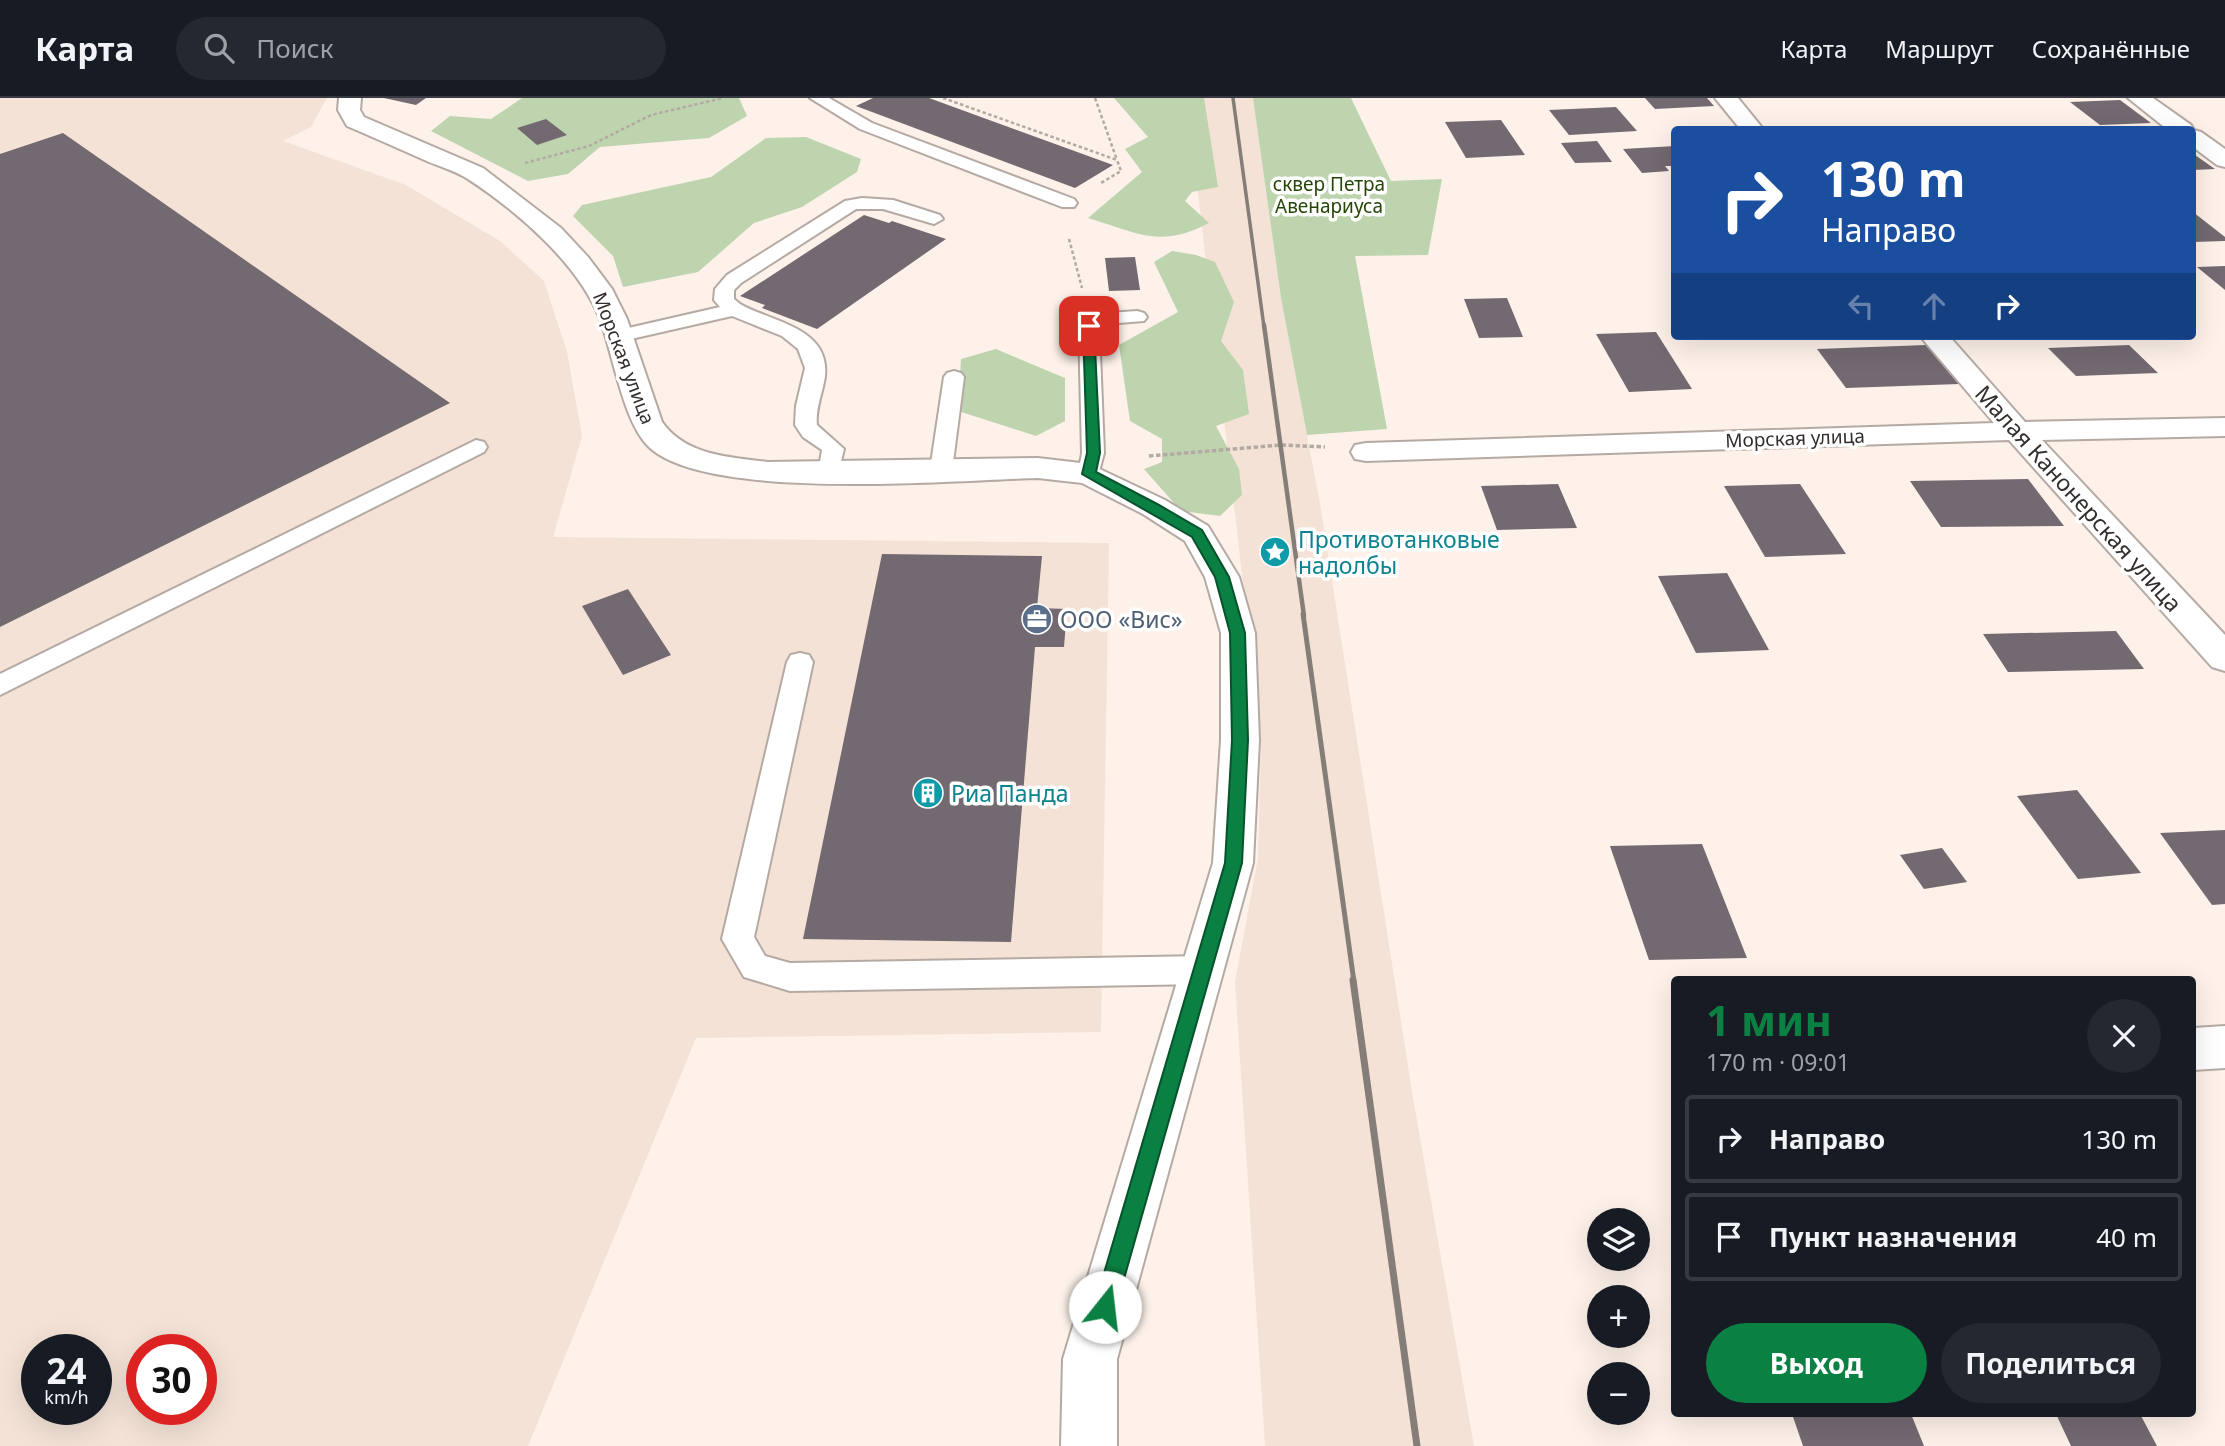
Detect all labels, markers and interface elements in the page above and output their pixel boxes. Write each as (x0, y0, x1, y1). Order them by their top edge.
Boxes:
search box (176, 17, 666, 80)
text: Карта (35, 26, 134, 71)
icon: search (200, 29, 238, 67)
text: Поиск (256, 30, 333, 66)
text: Карта (1780, 32, 1847, 65)
text: Маршрут (1885, 32, 1994, 65)
text: Сохранённые (2032, 32, 2190, 65)
text: 130 m (1821, 145, 1966, 211)
icon: right (1706, 154, 1797, 245)
park label: сквер Петра Авенариуса (1273, 171, 1385, 219)
text: Направо (1821, 208, 1956, 251)
icon: left (1842, 287, 1880, 325)
icon: ahead (1915, 287, 1953, 325)
icon: right (1988, 287, 2026, 325)
street label: Морская улица (587, 288, 661, 428)
pin (1059, 296, 1119, 356)
icon: arrive (1070, 307, 1108, 345)
street label: Малая Канонерская улица (1968, 378, 2190, 618)
street label: Морская улица (1725, 423, 1865, 453)
place label: Противотанковые надолбы (1298, 523, 1500, 581)
place icon: Противотанковые надолбы (1258, 535, 1292, 569)
office icon: ООО «Вис» (1020, 602, 1054, 636)
place label: ООО «Вис» (1060, 603, 1182, 635)
building icon: Риа Панда (911, 776, 945, 810)
place label: Риа Панда (951, 777, 1068, 809)
text: 1 мин (1706, 991, 1832, 1048)
button: close (2087, 999, 2161, 1073)
text: 170 m · 09:01 (1706, 1046, 1850, 1078)
icon: right (1710, 1120, 1748, 1158)
text: Направо (1769, 1121, 1885, 1157)
text: 130 m (2081, 1121, 2157, 1157)
map controls (1587, 1208, 1650, 1425)
button: layers (1587, 1208, 1650, 1271)
icon: arrive (1710, 1218, 1748, 1256)
text: Пункт назначения (1769, 1219, 2017, 1255)
text: 40 m (2096, 1219, 2157, 1255)
position arrow (1068, 1270, 1142, 1344)
button: + (1587, 1285, 1650, 1348)
button: Выход (1706, 1323, 1927, 1403)
button: Поделиться (1941, 1323, 2161, 1403)
speed limit sign: 30 (126, 1334, 217, 1425)
text: 24 (46, 1347, 87, 1394)
button: − (1587, 1362, 1650, 1425)
text: km/h (44, 1385, 89, 1409)

